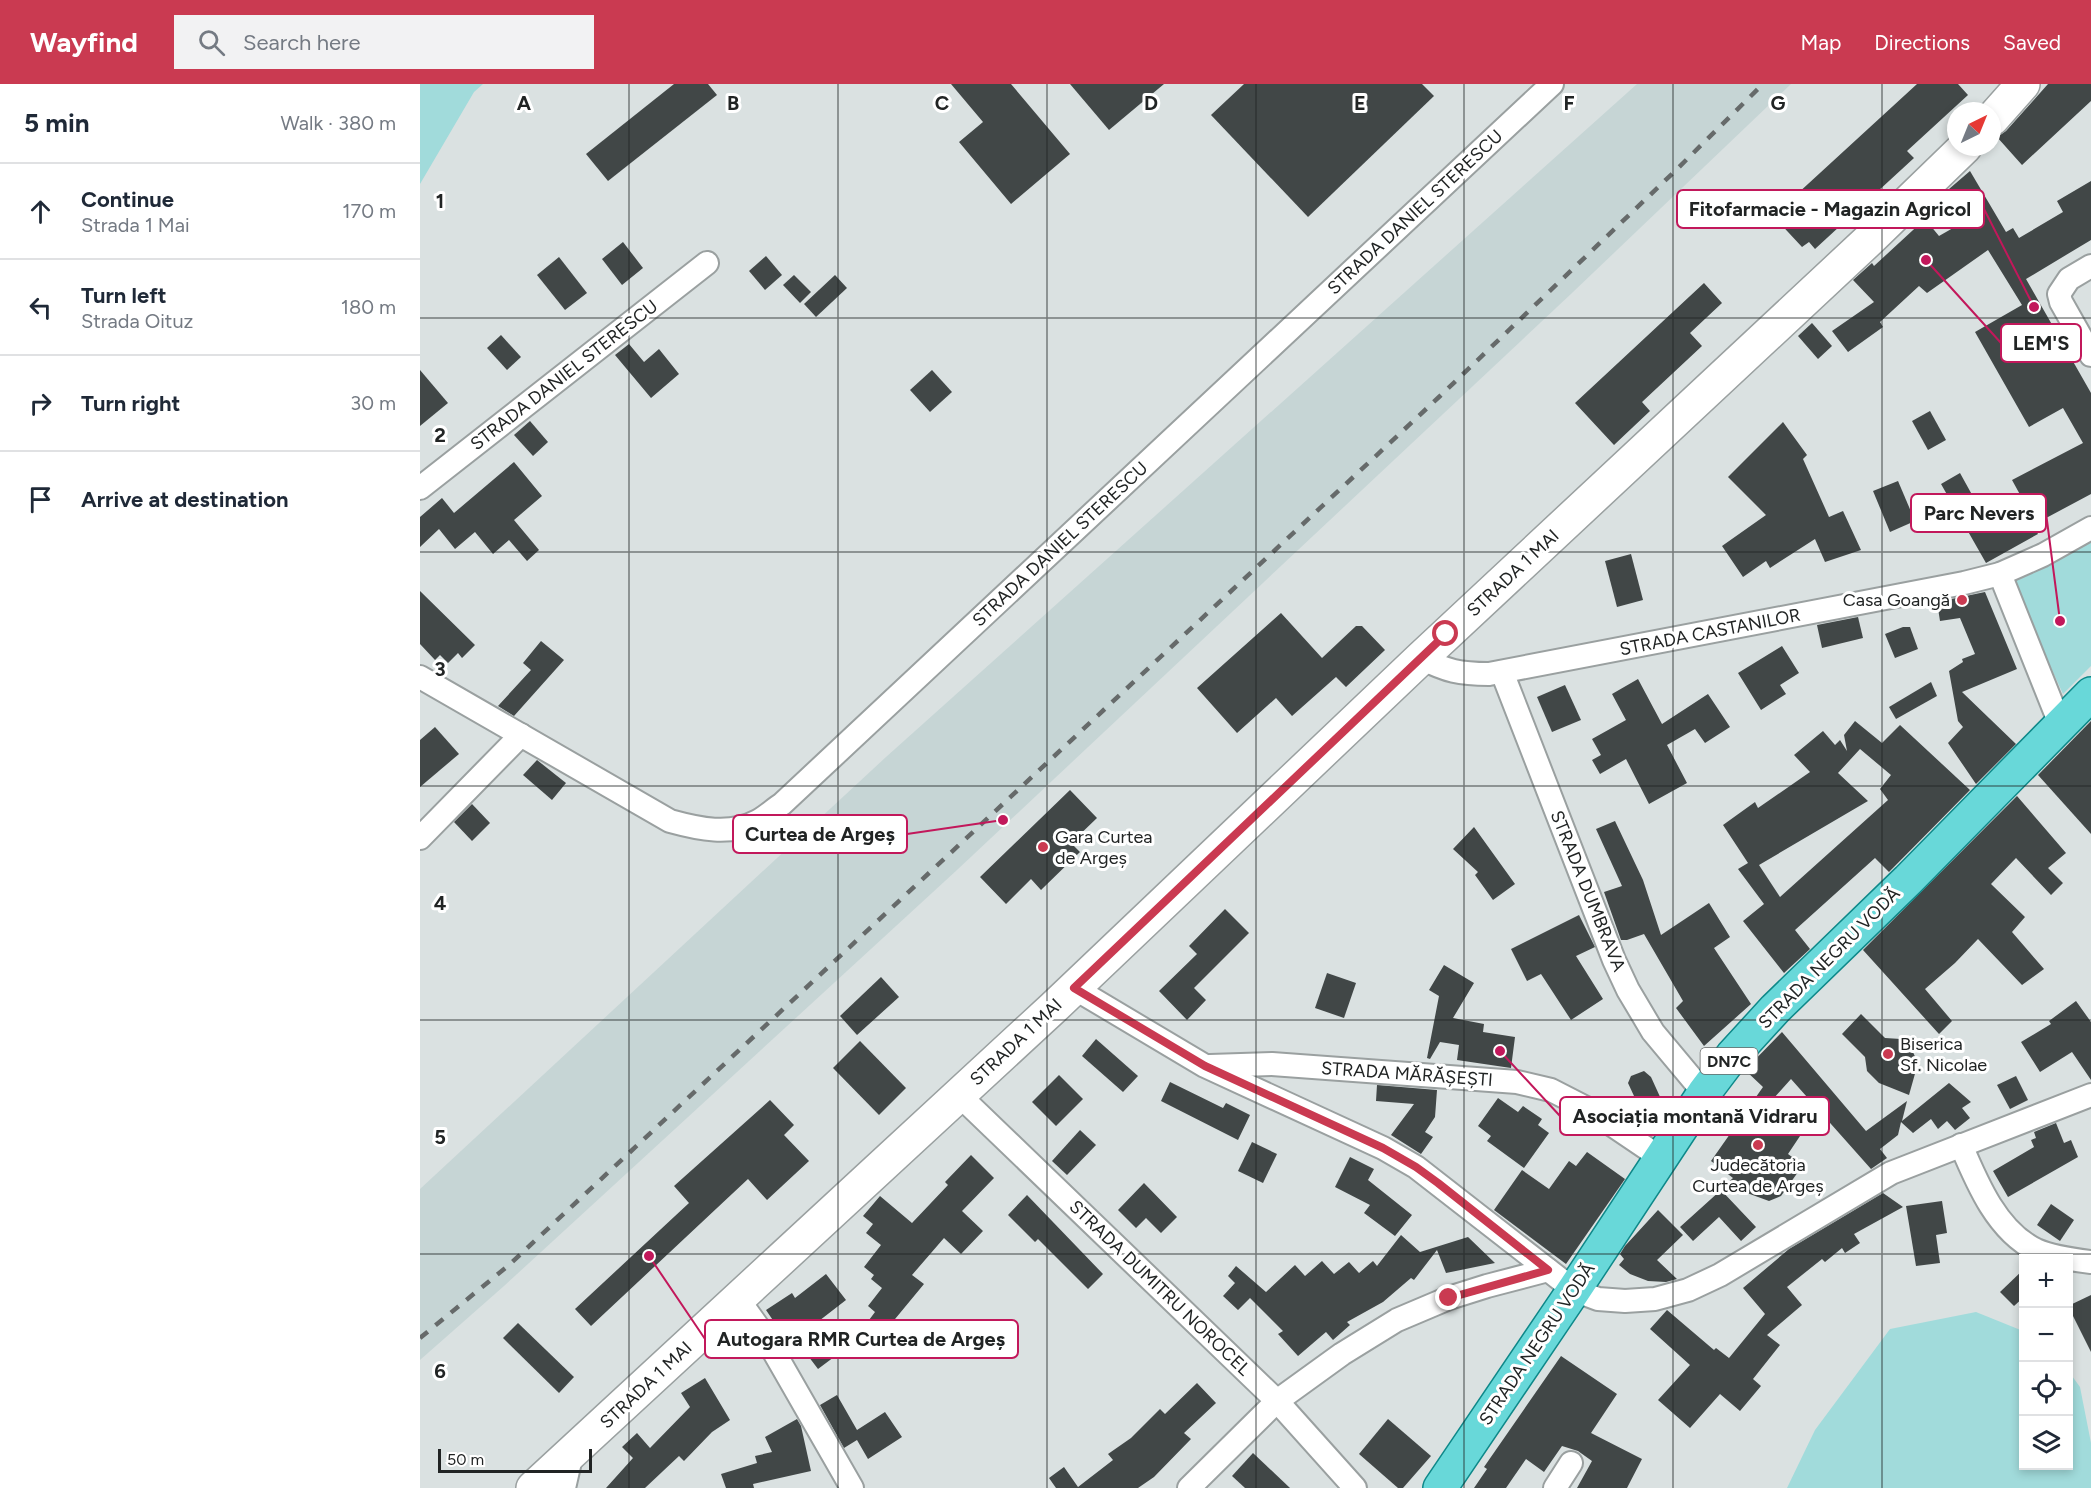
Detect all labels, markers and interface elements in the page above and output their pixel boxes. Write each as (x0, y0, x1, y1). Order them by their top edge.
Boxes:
search box (174, 15, 594, 69)
text: Wayfind (30, 25, 138, 59)
icon: search (195, 26, 228, 59)
text: Search here (243, 29, 361, 56)
text: Map (1800, 30, 1841, 55)
text: Directions (1874, 30, 1970, 55)
text: Saved (2003, 30, 2061, 55)
text: A (517, 91, 532, 115)
text: B (727, 91, 739, 115)
text: C (935, 91, 949, 115)
text: D (1144, 91, 1158, 115)
text: E (1354, 91, 1366, 115)
text: F (1563, 91, 1575, 115)
text: G (1771, 91, 1786, 115)
north arrow (1947, 102, 2001, 156)
text: 5 min (24, 107, 90, 139)
text: Walk · 380 m (280, 111, 396, 135)
street label: STRADA DANIEL STERESCU (1323, 125, 1507, 299)
text: Continue (81, 186, 174, 213)
text: 1 (436, 189, 444, 213)
callout: Fitofarmacie - Magazin Agricol (1677, 190, 1984, 228)
icon: ahead (24, 195, 57, 228)
text: Fitofarmacie - Magazin Agricol (1689, 197, 1971, 221)
text: 170 m (342, 199, 396, 223)
text: Strada 1 Mai (81, 213, 190, 237)
text: Turn left (81, 282, 167, 309)
icon: left (24, 291, 57, 324)
text: 180 m (341, 295, 396, 319)
street label: STRADA DANIEL STERESCU (466, 295, 662, 455)
text: Strada Oituz (81, 309, 193, 333)
callout: LEM'S (2001, 324, 2081, 362)
text: LEM'S (2013, 331, 2069, 355)
icon: right (24, 387, 57, 420)
text: Turn right (81, 390, 180, 417)
text: 30 m (350, 391, 396, 415)
text: 2 (434, 423, 446, 447)
street label: STRADA DANIEL STERESCU (968, 457, 1152, 631)
icon: arrive (24, 483, 57, 516)
text: Arrive at destination (81, 486, 289, 513)
callout: Parc Nevers (1911, 494, 2046, 532)
text: Parc Nevers (1924, 501, 2034, 525)
street label: STRADA 1 MAI (1462, 525, 1564, 621)
place label: Casa Goangă (1843, 589, 1950, 611)
marker: Casa Goangă (1955, 593, 1969, 607)
street label: STRADA CASTANILOR (1618, 604, 1802, 660)
route start (1432, 620, 1458, 646)
text: 3 (434, 657, 446, 681)
street label: STRADA DUMBRAVA (1546, 807, 1630, 975)
callout: Curtea de Argeș (733, 815, 907, 853)
text: Curtea de Argeș (745, 822, 895, 846)
place label: Gara Curtea de Argeș (1055, 826, 1152, 869)
marker: Gara Curtea de Argeș (1036, 840, 1050, 854)
street label: STRADA NEGRU VODĂ (1754, 883, 1904, 1033)
text: 4 (434, 891, 447, 915)
street label: STRADA 1 MAI (965, 994, 1067, 1090)
place label: Biserica Sf. Nicolae (1900, 1033, 1987, 1076)
marker: Biserica Sf. Nicolae (1881, 1047, 1895, 1061)
road number: DN7C (1700, 1048, 1758, 1074)
street label: STRADA MĂRĂȘEȘTI (1320, 1057, 1494, 1091)
callout: Asociația montană Vidraru (1560, 1097, 1829, 1135)
text: Asociația montană Vidraru (1572, 1104, 1818, 1128)
text: 5 (434, 1125, 446, 1149)
marker: Judecătoria Curtea de Argeș (1751, 1138, 1765, 1152)
place label: Judecătoria Curtea de Argeș (1692, 1154, 1824, 1197)
street label: STRADA DUMITRU NOROCEL (1065, 1196, 1256, 1381)
map controls (2019, 1254, 2073, 1470)
button: + (2019, 1254, 2073, 1308)
street label: STRADA NEGRU VODĂ (1474, 1259, 1600, 1429)
route end (1435, 1284, 1461, 1310)
button: − (2019, 1308, 2073, 1362)
callout: Autogara RMR Curtea de Argeș (705, 1320, 1018, 1358)
text: Autogara RMR Curtea de Argeș (717, 1327, 1005, 1351)
street label: STRADA 1 MAI (595, 1337, 697, 1433)
text: 6 (434, 1359, 446, 1383)
button: locate (2019, 1362, 2073, 1416)
button: layers (2019, 1416, 2073, 1470)
scale bar (438, 1446, 592, 1474)
text: 50 m (447, 1450, 484, 1469)

